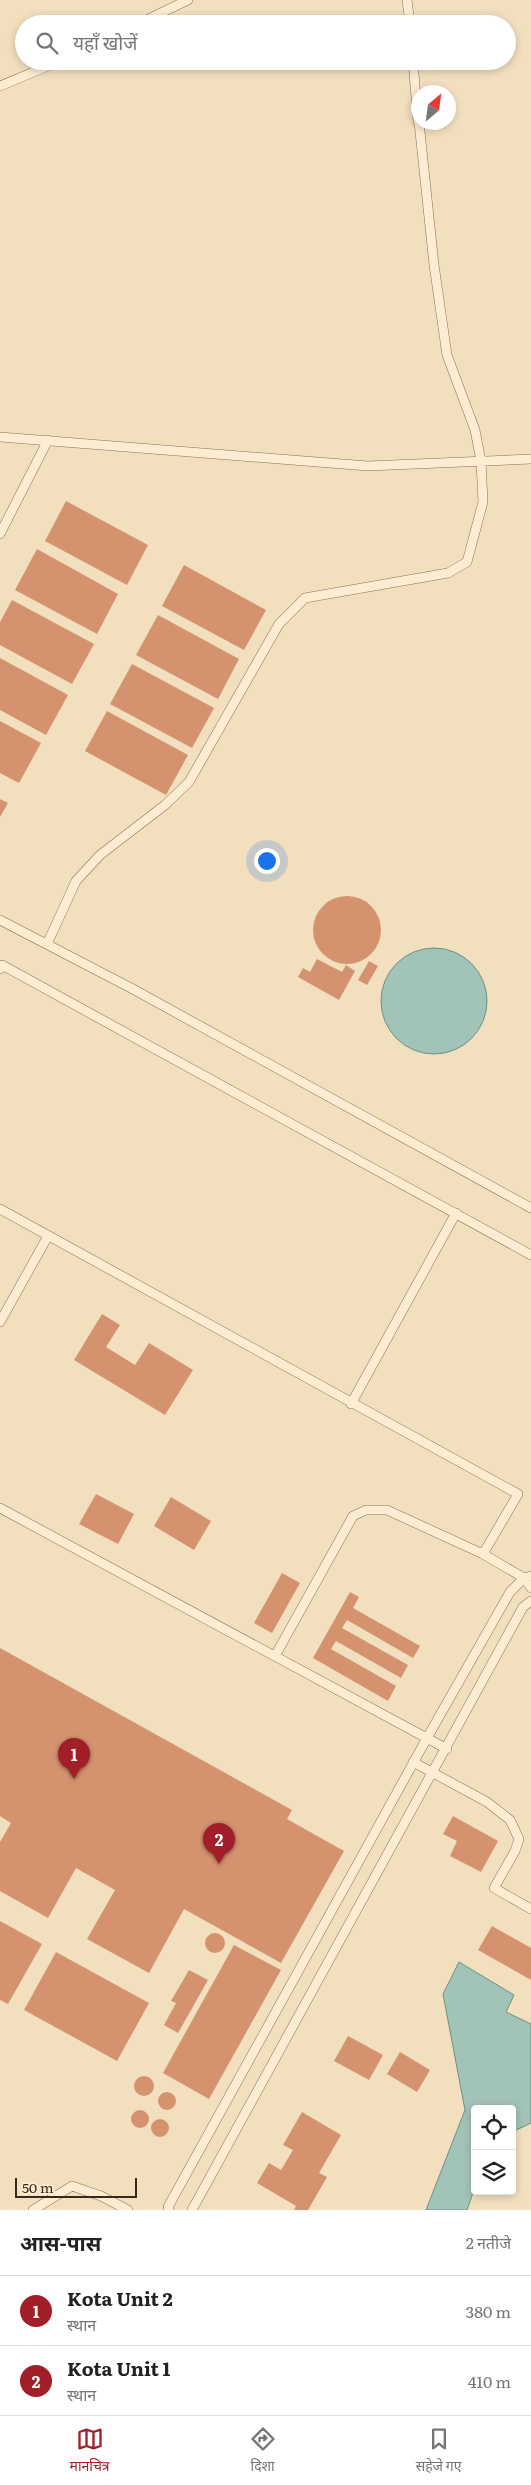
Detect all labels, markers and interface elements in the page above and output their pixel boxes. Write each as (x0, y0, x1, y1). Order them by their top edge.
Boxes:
search box (15, 15, 516, 70)
text: यहाँ खोजें (73, 28, 137, 56)
icon: search (33, 29, 61, 57)
north arrow (411, 85, 456, 130)
your location (254, 848, 280, 874)
pin: 1 (58, 1738, 90, 1779)
pin: 2 (203, 1823, 235, 1864)
map controls (471, 2105, 516, 2195)
button: locate (471, 2105, 516, 2150)
button: layers (471, 2150, 516, 2195)
scale bar (15, 2175, 138, 2198)
text: 50 m (22, 2177, 54, 2197)
text: आस-पास (20, 2226, 101, 2257)
text: 2 नतीजे (466, 2230, 511, 2254)
text: Kota Unit 2 (67, 2284, 173, 2312)
text: 1 (33, 2299, 39, 2323)
text: 380 m (466, 2299, 511, 2323)
text: स्थान (67, 2312, 96, 2336)
text: Kota Unit 1 (67, 2354, 170, 2382)
text: 2 (32, 2369, 40, 2393)
text: 410 m (468, 2369, 511, 2393)
text: स्थान (67, 2382, 96, 2406)
tab: मानचित्र (70, 2425, 110, 2477)
tab: दिशा (249, 2425, 277, 2477)
tab: सहेजे गए (416, 2425, 461, 2477)

